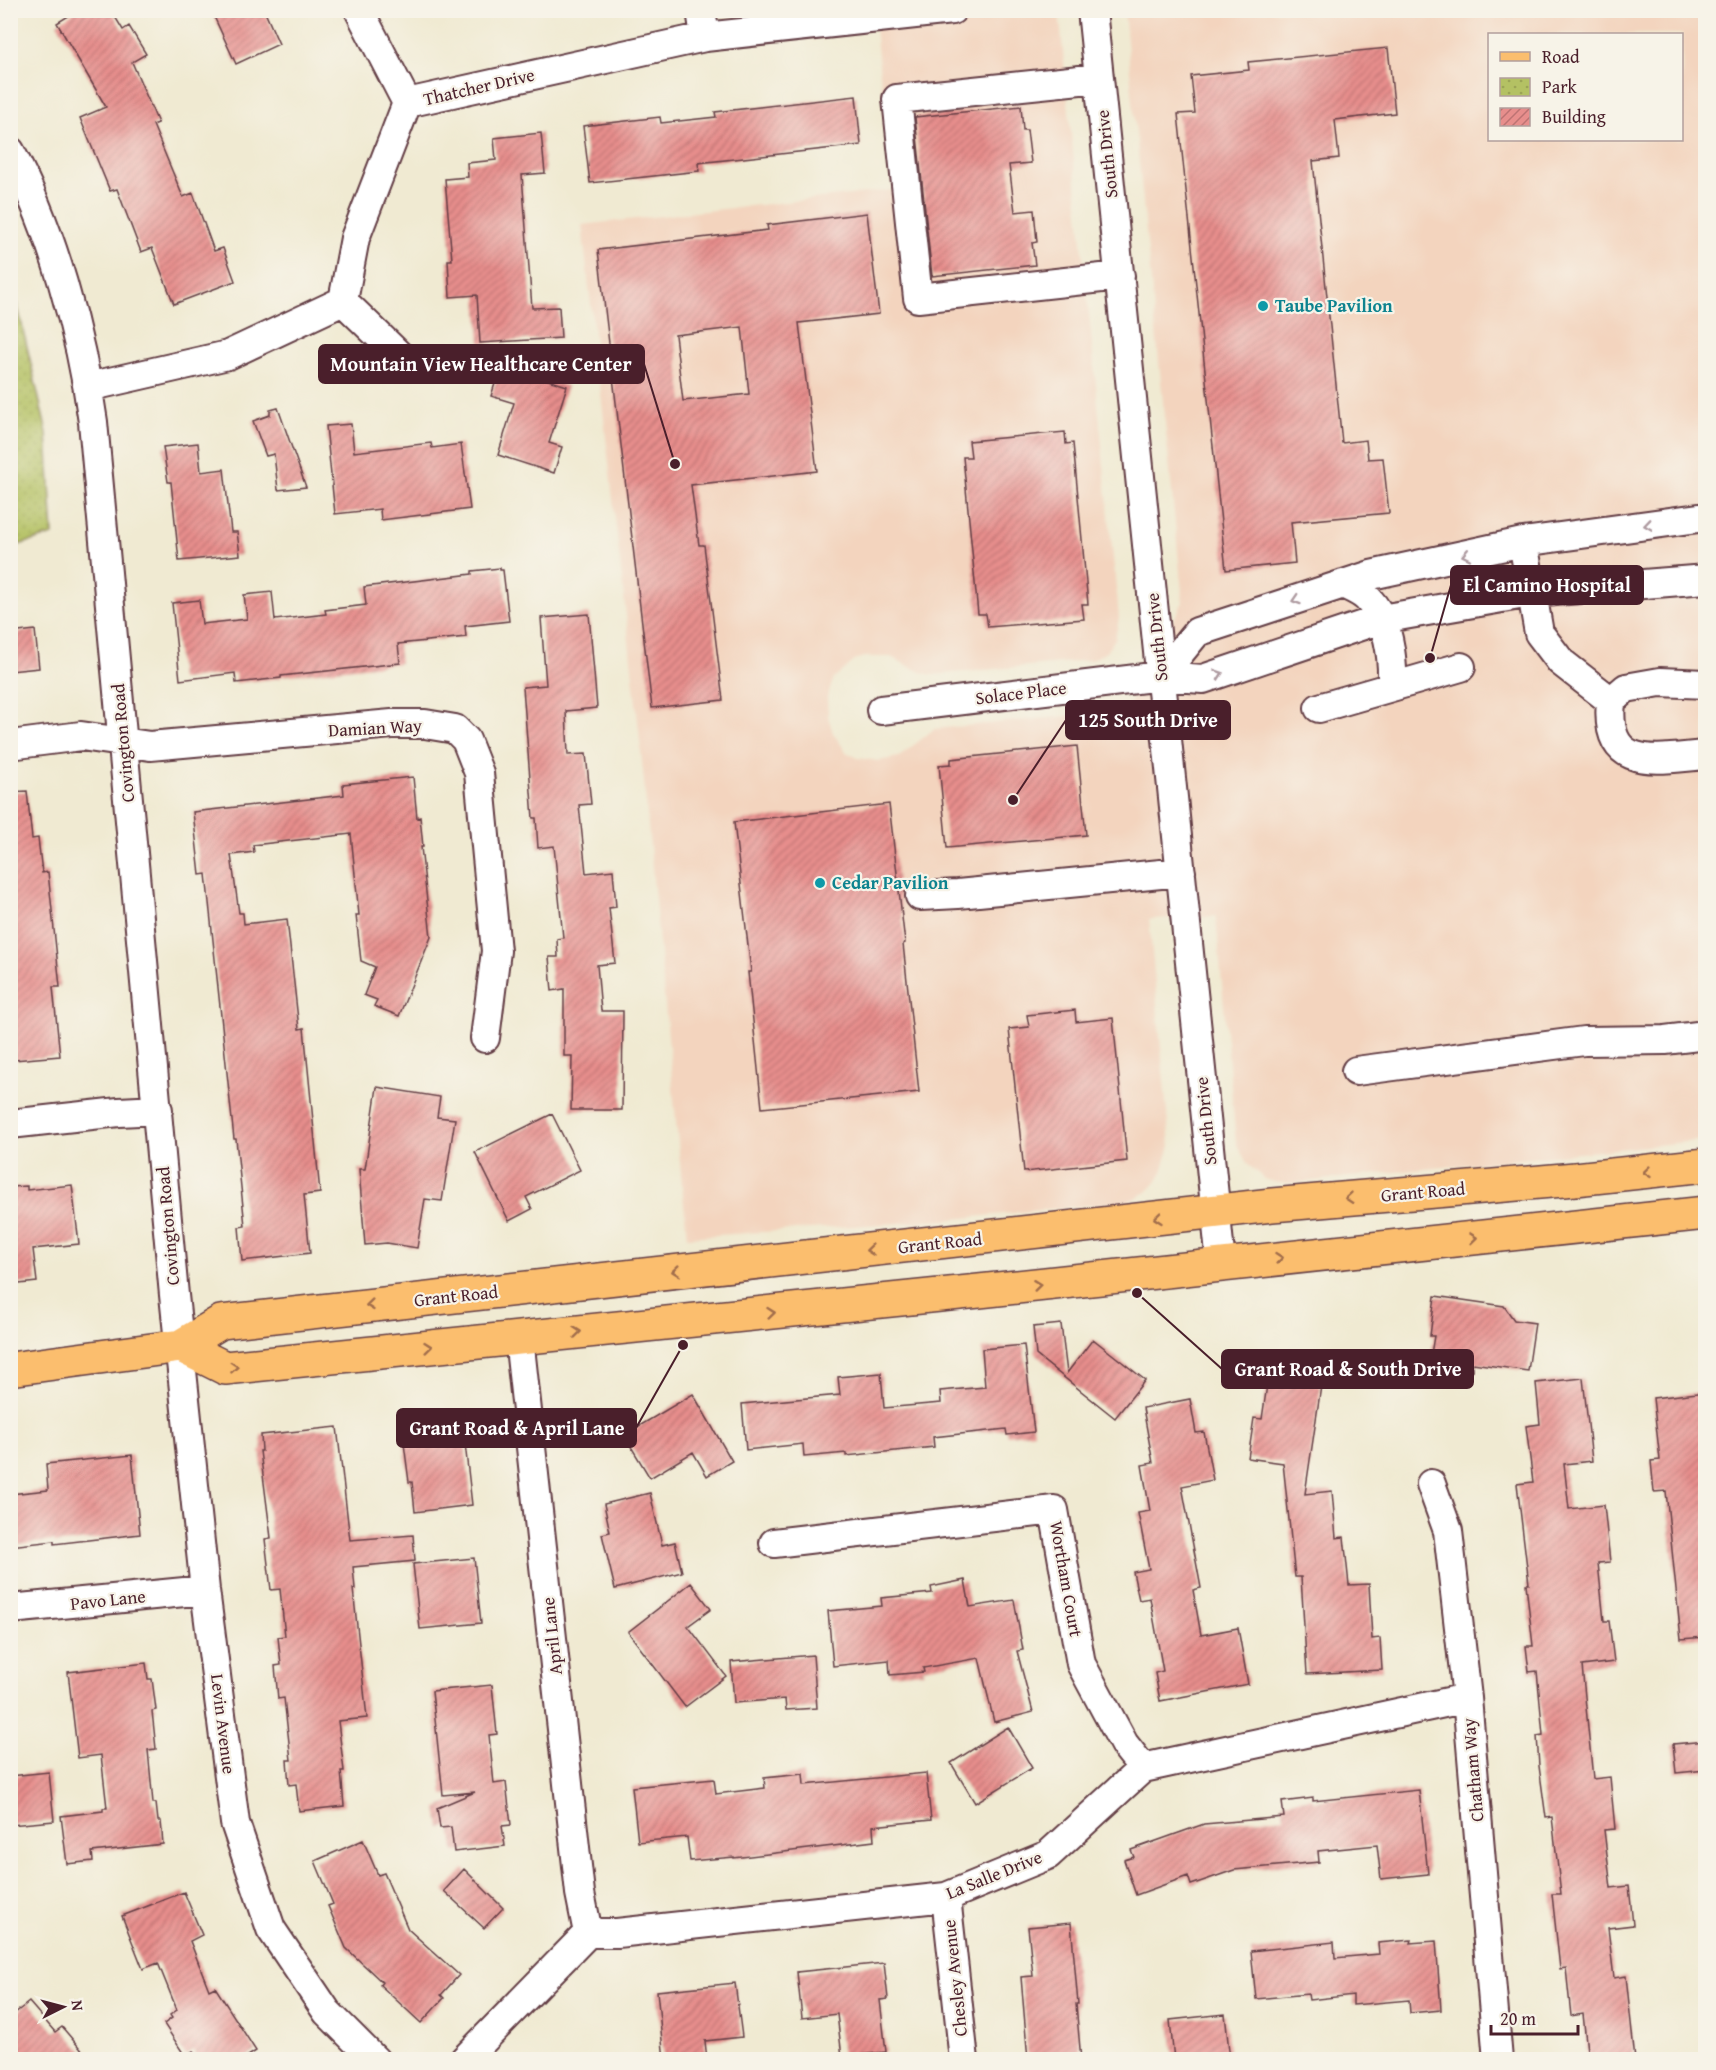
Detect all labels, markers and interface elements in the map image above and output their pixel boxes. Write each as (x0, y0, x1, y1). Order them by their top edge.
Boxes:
legend (1488, 33, 1683, 141)
text: Road (1542, 43, 1580, 70)
street label: Thatcher Drive (421, 61, 537, 112)
text: Park (1542, 73, 1578, 100)
text: Building (1542, 103, 1606, 130)
street label: South Drive (1088, 109, 1125, 199)
place label: Taube Pavilion (1275, 292, 1393, 319)
marker: Taube Pavilion (1256, 299, 1270, 313)
callout: Mountain View Healthcare Center (319, 345, 644, 383)
text: Mountain View Healthcare Center (330, 349, 632, 378)
one-way arrow (1643, 518, 1652, 530)
one-way arrow (1461, 547, 1471, 560)
callout: El Camino Hospital (1451, 566, 1643, 604)
text: El Camino Hospital (1463, 570, 1631, 599)
street label: South Drive (1138, 592, 1175, 682)
one-way arrow (1291, 592, 1302, 605)
one-way arrow (1213, 668, 1224, 681)
street label: Solace Place (974, 674, 1068, 711)
street label: Covington Road (104, 682, 141, 803)
callout: 125 South Drive (1066, 701, 1230, 739)
text: 125 South Drive (1078, 705, 1218, 734)
street label: Damian Way (327, 712, 423, 743)
place label: Cedar Pavilion (832, 869, 949, 896)
marker: Cedar Pavilion (813, 876, 827, 890)
street label: South Drive (1187, 1076, 1224, 1166)
street label: Covington Road (149, 1165, 186, 1286)
one-way arrow (1643, 1165, 1652, 1177)
street label: Grant Road (1380, 1174, 1467, 1209)
one-way arrow (1344, 1191, 1353, 1204)
one-way arrow (1153, 1211, 1162, 1224)
street label: Grant Road (897, 1225, 984, 1260)
one-way arrow (1468, 1232, 1477, 1244)
one-way arrow (865, 1244, 874, 1256)
one-way arrow (1274, 1253, 1284, 1265)
one-way arrow (671, 1265, 680, 1277)
street label: Grant Road (413, 1278, 500, 1313)
one-way arrow (1032, 1279, 1042, 1291)
one-way arrow (366, 1299, 375, 1311)
one-way arrow (766, 1307, 775, 1320)
one-way arrow (572, 1326, 581, 1339)
one-way arrow (424, 1341, 433, 1354)
callout: Grant Road & South Drive (1222, 1350, 1473, 1388)
text: Grant Road & South Drive (1234, 1354, 1462, 1383)
one-way arrow (230, 1360, 239, 1373)
callout: Grant Road & April Lane (397, 1409, 636, 1447)
text: Grant Road & April Lane (409, 1413, 625, 1442)
street label: Wortham Court (1043, 1519, 1090, 1640)
street label: Pavo Lane (69, 1582, 147, 1617)
street label: April Lane (534, 1596, 569, 1676)
street label: Levin Avenue (204, 1672, 243, 1776)
street label: Chatham Way (1455, 1717, 1490, 1823)
street label: La Salle Drive (942, 1843, 1046, 1906)
street label: Chesley Avenue (935, 1918, 974, 2038)
north arrow (33, 1977, 93, 2037)
scale bar (1491, 1998, 1578, 2036)
text: N (65, 1999, 90, 2012)
text: 20 m (1500, 2005, 1536, 2032)

